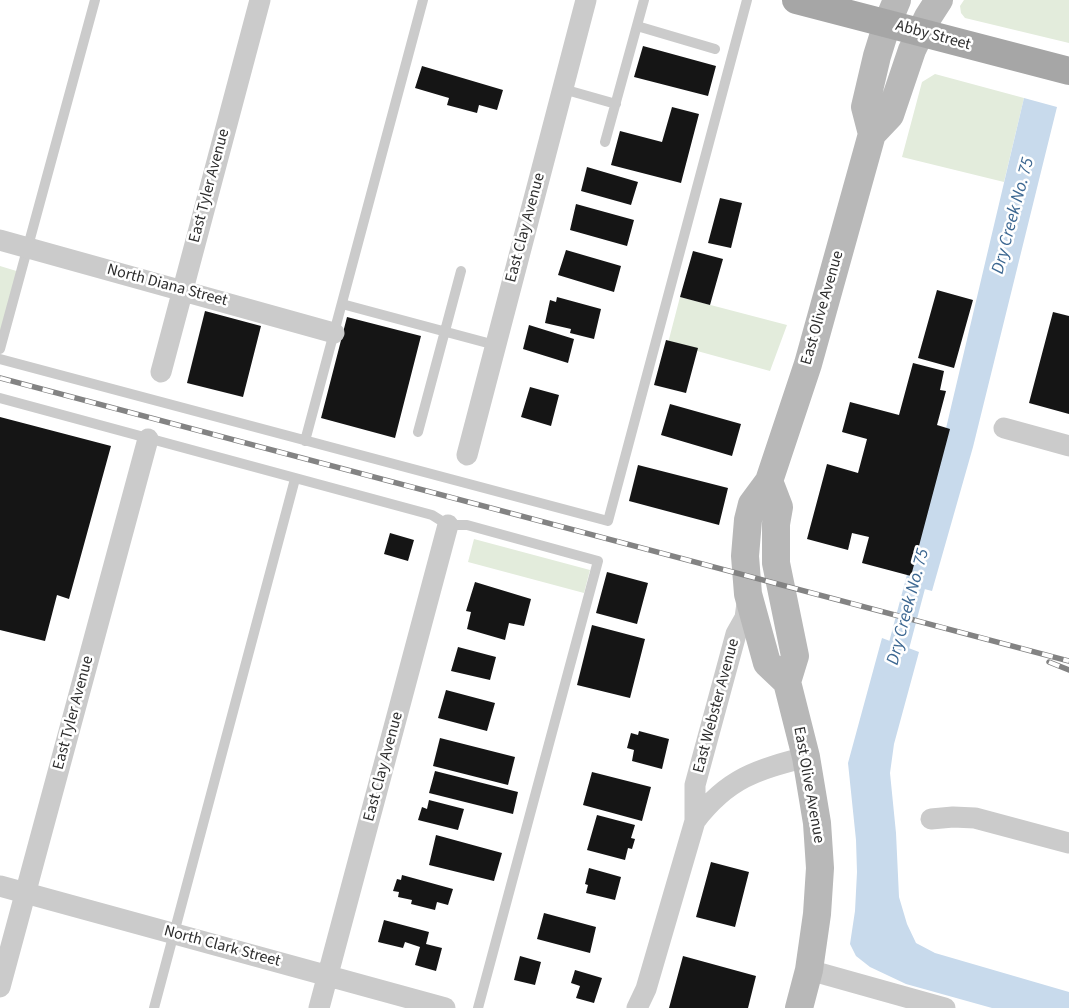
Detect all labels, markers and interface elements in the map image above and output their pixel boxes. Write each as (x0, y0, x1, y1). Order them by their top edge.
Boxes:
street label: Abby Street (893, 17, 973, 55)
street label: East Tyler Avenue (186, 127, 234, 245)
water label: Dry Creek No. 75 (988, 156, 1040, 276)
street label: East Clay Avenue (502, 171, 550, 285)
street label: East Olive Avenue (798, 249, 848, 367)
street label: North Diana Street (105, 261, 229, 311)
water label: Dry Creek No. 75 (883, 547, 935, 667)
street label: East Webster Avenue (690, 637, 744, 775)
street label: East Tyler Avenue (50, 654, 98, 772)
street label: East Clay Avenue (360, 710, 408, 824)
street label: East Olive Avenue (788, 725, 828, 845)
street label: North Clark Street (162, 922, 282, 972)

